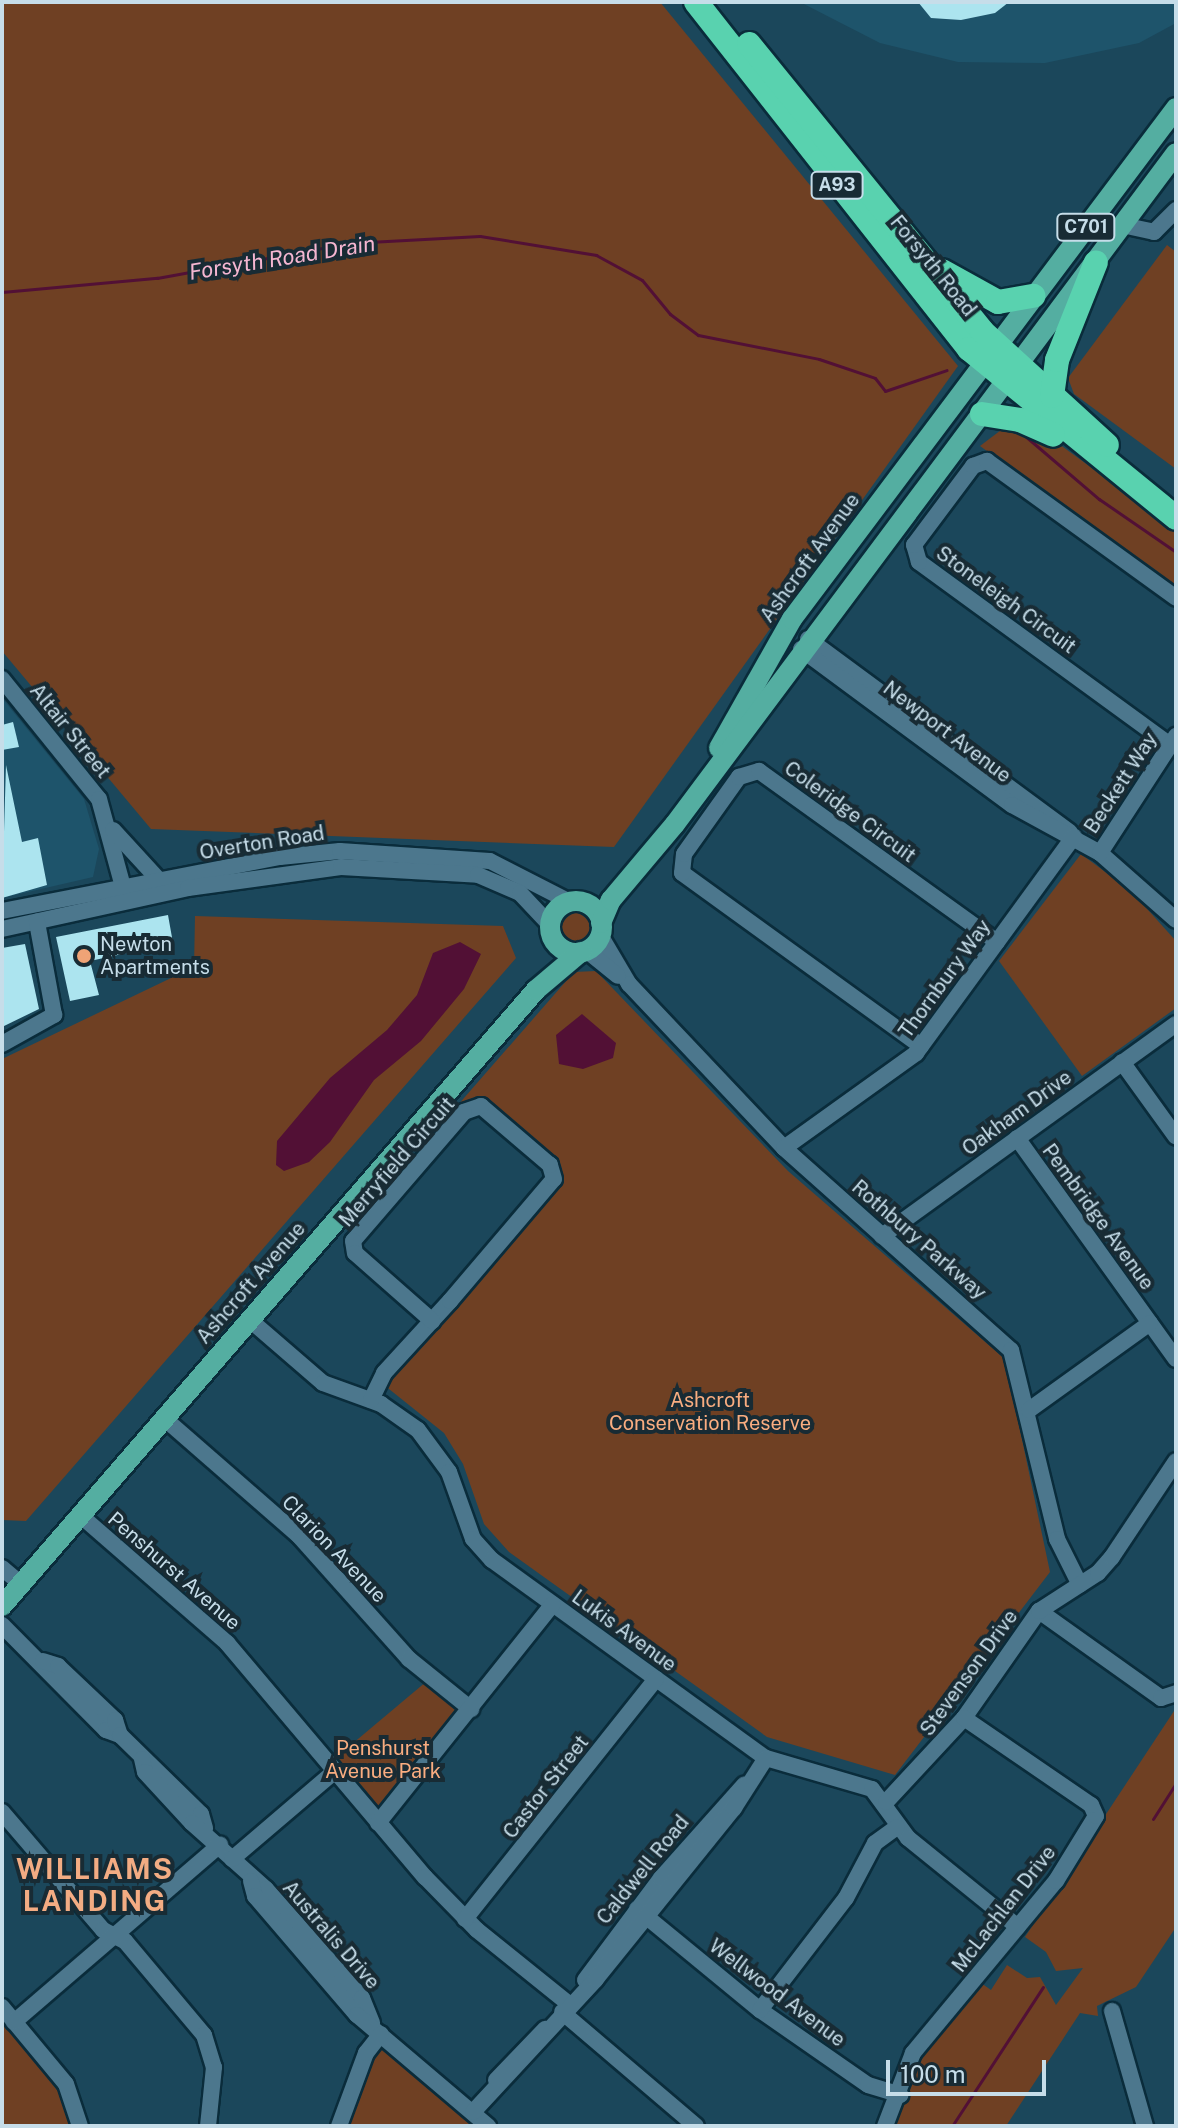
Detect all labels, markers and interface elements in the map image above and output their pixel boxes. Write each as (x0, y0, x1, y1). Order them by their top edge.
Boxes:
road number: A93 (809, 171, 865, 199)
street label: Forsyth Road (885, 211, 981, 321)
road number: C701 (1056, 213, 1116, 241)
water label: Forsyth Road Drain (187, 230, 377, 286)
street label: Ashcroft Avenue (755, 489, 865, 627)
street label: Stoneleigh Circuit (931, 541, 1081, 659)
street label: Newport Avenue (878, 676, 1016, 788)
street label: Altair Street (25, 679, 115, 783)
street label: Beckett Way (1079, 728, 1163, 838)
street label: Coleridge Circuit (780, 756, 920, 868)
street label: Overton Road (198, 821, 326, 865)
street label: Thornbury Way (894, 915, 996, 1043)
place label: Newton Apartments (100, 932, 210, 979)
marker: Newton Apartments (75, 947, 93, 965)
street label: Oakham Drive (958, 1065, 1076, 1161)
street label: Merryfield Circuit (334, 1092, 460, 1232)
street label: Pembridge Avenue (1037, 1139, 1159, 1295)
street label: Rothbury Parkway (847, 1175, 991, 1305)
street label: Ashcroft Avenue (192, 1217, 310, 1349)
park label: Ashcroft Conservation Reserve (609, 1388, 811, 1435)
street label: Clarion Avenue (277, 1490, 391, 1608)
street label: Penshurst Avenue (103, 1507, 245, 1635)
street label: Lukis Avenue (567, 1585, 681, 1677)
street label: Stevenson Drive (915, 1605, 1023, 1741)
street label: Castor Street (498, 1731, 594, 1843)
park label: Penshurst Avenue Park (325, 1737, 441, 1784)
street label: Caldwell Road (592, 1811, 694, 1929)
street label: McLachlan Drive (947, 1841, 1061, 1977)
district label: WILLIAMS LANDING (16, 1852, 174, 1918)
street label: Australis Drive (277, 1876, 385, 1994)
street label: Wellwood Avenue (704, 1934, 850, 2052)
scale bar (890, 2044, 1050, 2094)
text: 100 m (900, 2060, 966, 2088)

